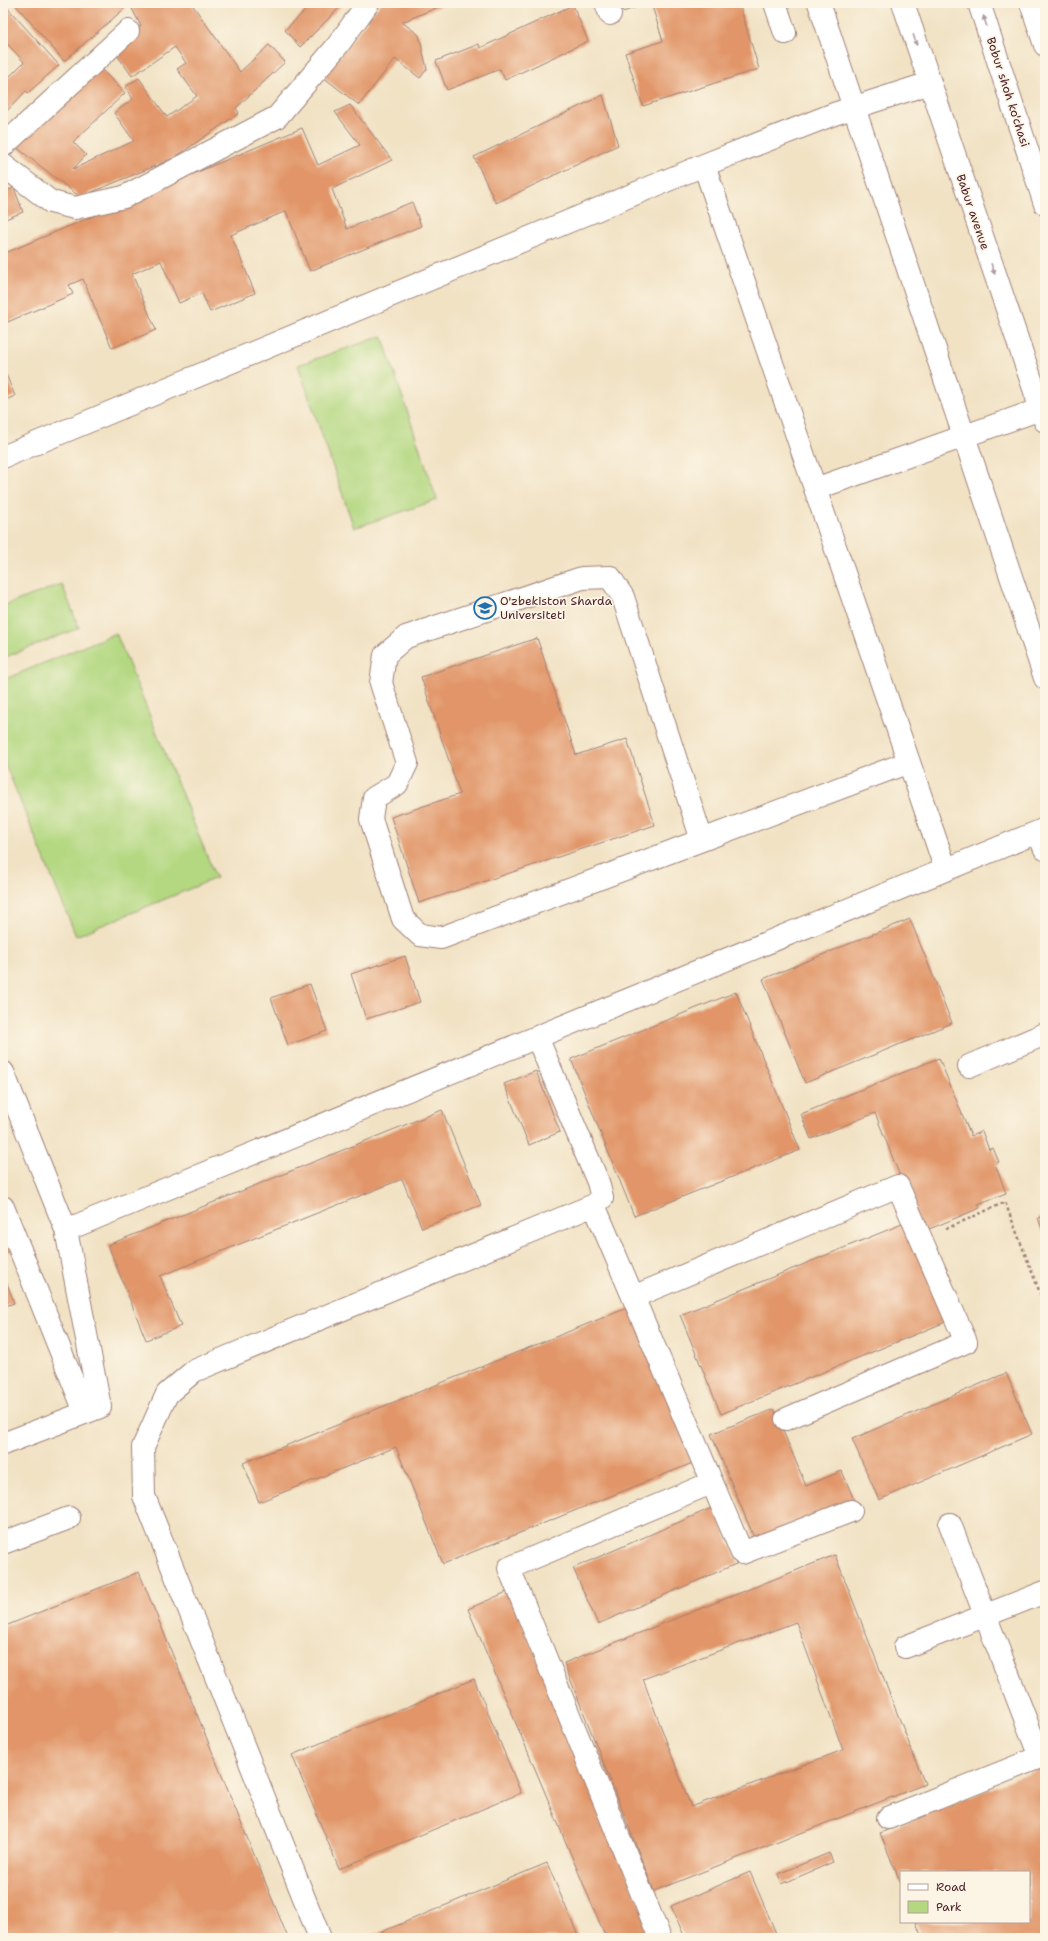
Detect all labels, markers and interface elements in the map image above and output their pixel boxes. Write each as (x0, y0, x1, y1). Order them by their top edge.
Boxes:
one-way arrow (982, 15, 988, 27)
one-way arrow (913, 34, 919, 46)
street label: Bobur shoh ko'chasi (983, 35, 1033, 149)
street label: Babur avenue (953, 172, 993, 252)
one-way arrow (990, 264, 996, 276)
place label: O'zbekiston Sharda Universiteti (500, 593, 613, 623)
school or university icon: O'zbekiston Sharda Universiteti (472, 595, 498, 621)
legend (900, 1871, 1030, 1923)
text: Road (936, 1879, 967, 1895)
text: Park (936, 1899, 962, 1915)

